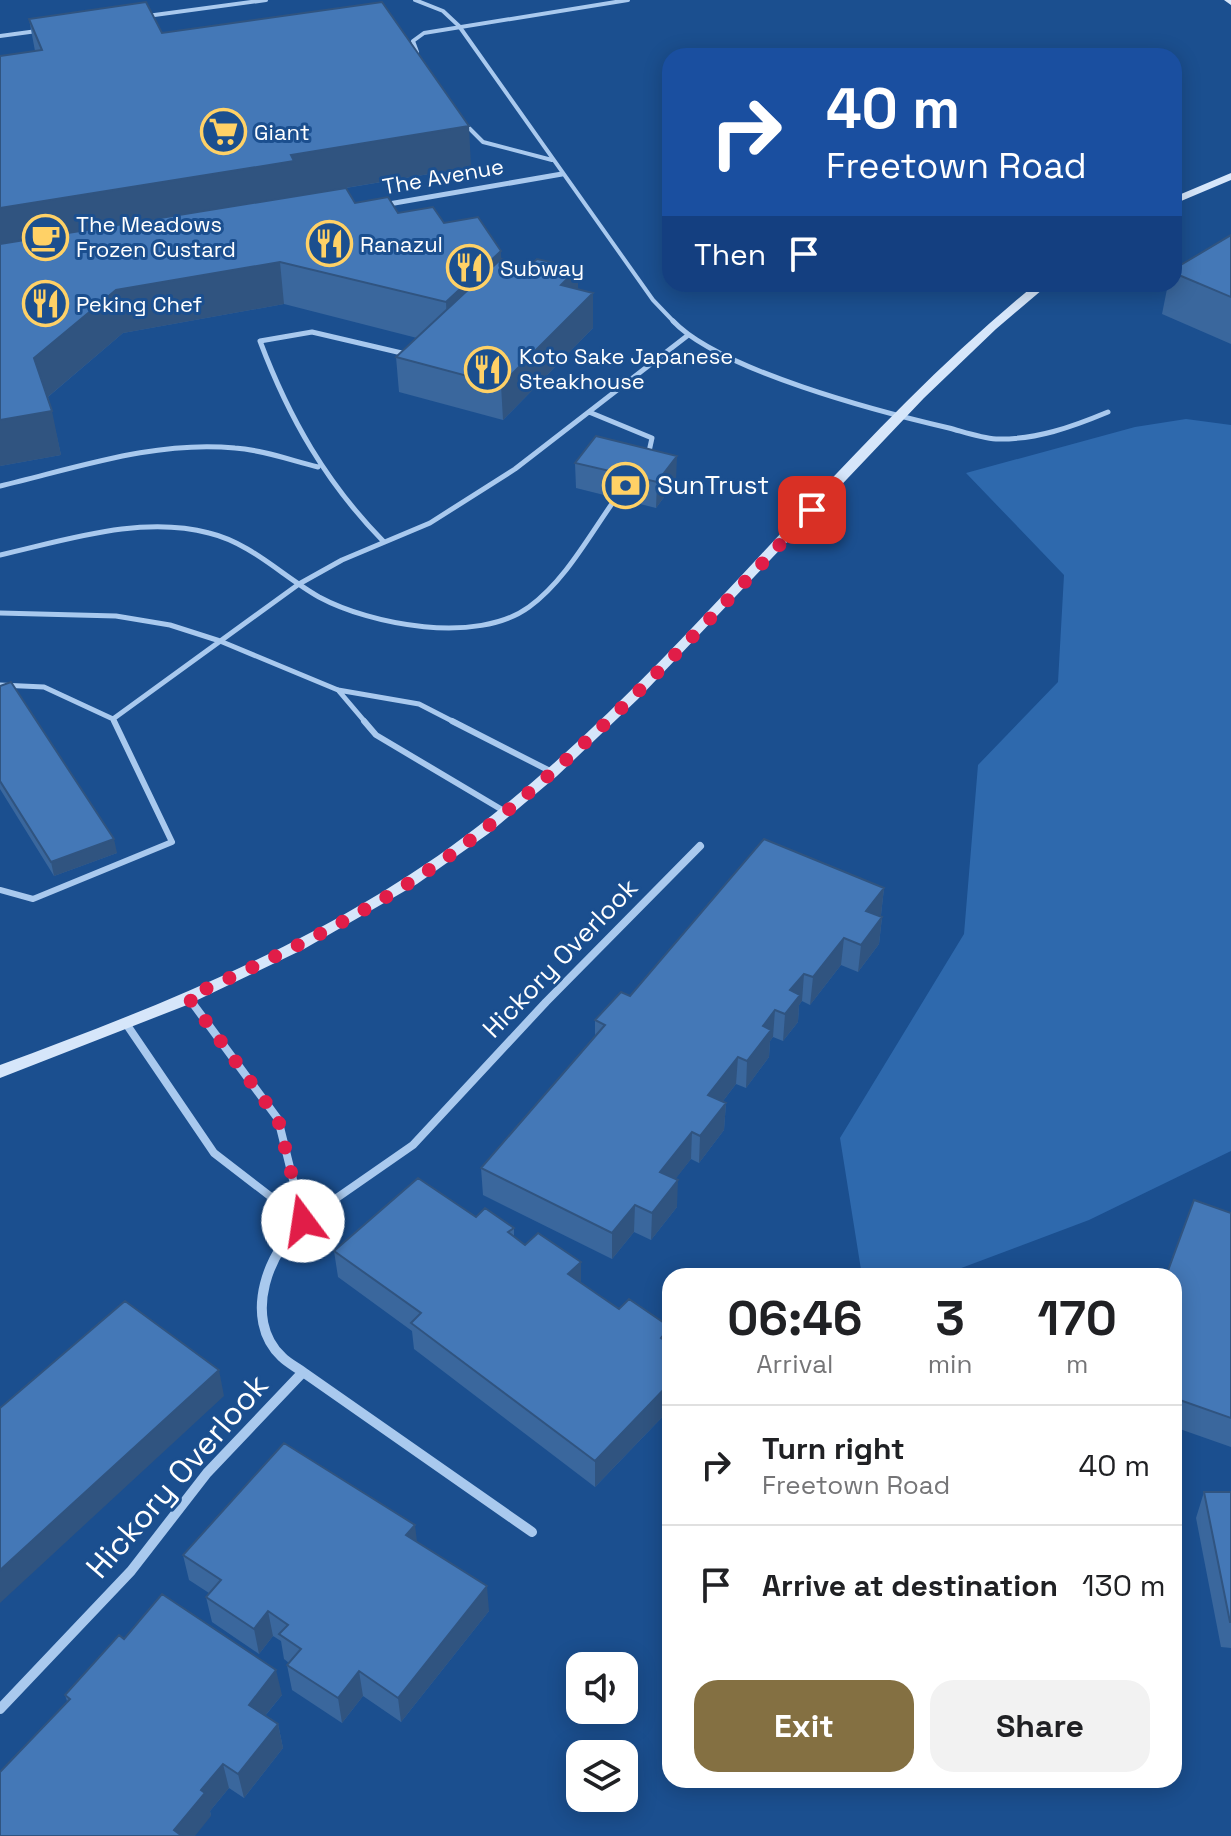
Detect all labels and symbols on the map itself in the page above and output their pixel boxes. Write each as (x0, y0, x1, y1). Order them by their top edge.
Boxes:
supermarket icon: Giant (199, 108, 247, 156)
place label: Giant (254, 118, 310, 146)
street label: The Avenue (380, 152, 506, 200)
place label: The Meadows Frozen Custard (76, 210, 236, 263)
cafe icon: The Meadows Frozen Custard (21, 213, 69, 261)
restaurant icon: Ranazul (305, 220, 353, 268)
place label: Ranazul (360, 230, 443, 258)
restaurant icon: Subway (445, 244, 493, 292)
place label: Subway (500, 254, 584, 282)
restaurant icon: Peking Chef (21, 280, 69, 328)
place label: Peking Chef (76, 290, 203, 318)
place label: Koto Sake Japanese Steakhouse (519, 342, 733, 395)
restaurant icon: Koto Sake Japanese Steakhouse (464, 345, 512, 393)
bank icon: SunTrust (602, 461, 650, 509)
place label: SunTrust (657, 468, 769, 502)
pin (778, 476, 846, 544)
street label: Hickory Overlook (475, 871, 645, 1045)
position arrow (261, 1179, 345, 1263)
street label: Hickory Overlook (77, 1366, 277, 1586)

